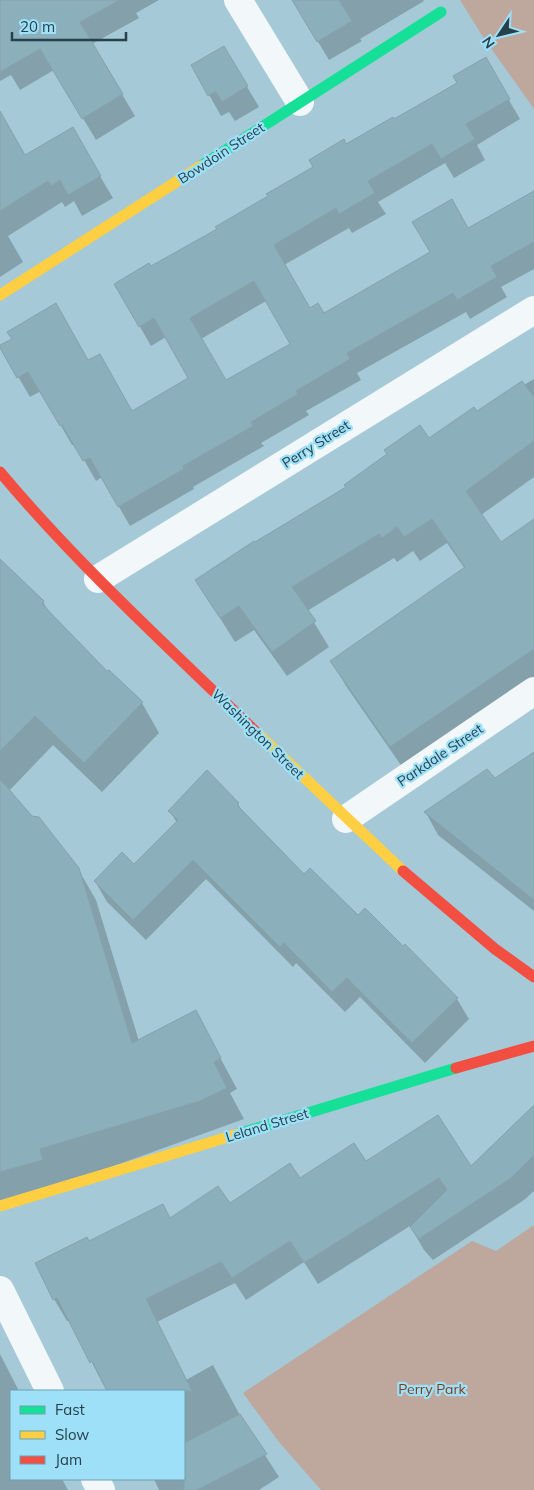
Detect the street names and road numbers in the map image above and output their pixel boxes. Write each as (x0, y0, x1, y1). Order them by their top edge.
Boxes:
street label: Bowdoin Street (174, 118, 268, 188)
street label: Perry Street (279, 416, 353, 472)
street label: Washington Street (208, 685, 308, 783)
street label: Parkdale Street (394, 720, 486, 790)
street label: Leland Street (223, 1104, 311, 1146)

